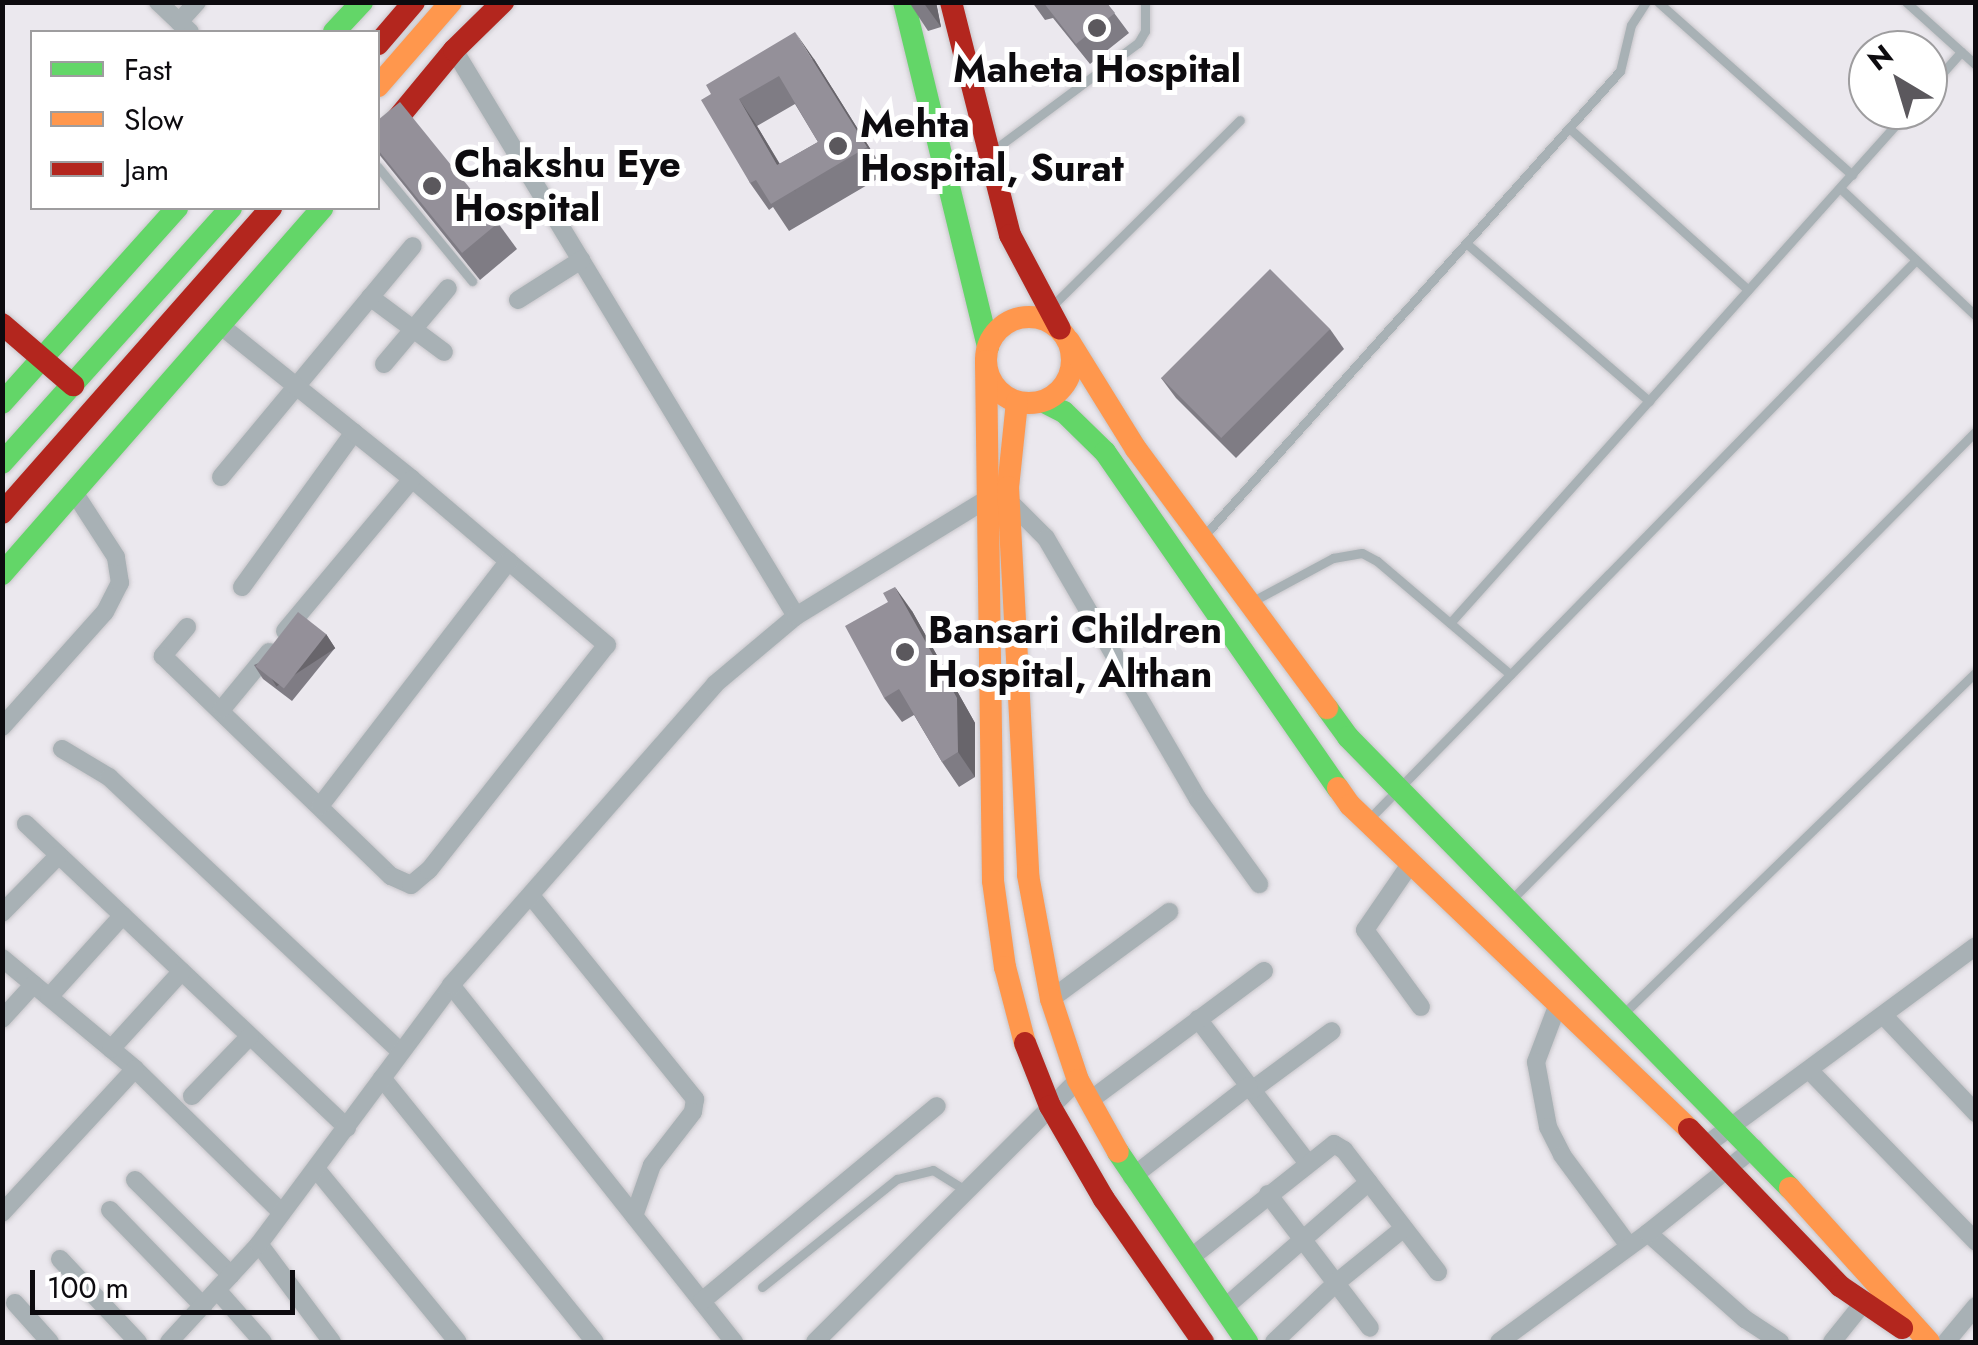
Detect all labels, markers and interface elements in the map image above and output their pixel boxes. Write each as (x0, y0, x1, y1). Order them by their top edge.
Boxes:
marker: Maheta Hospital (1084, 15, 1110, 41)
legend (30, 30, 380, 210)
north arrow (1848, 30, 1948, 130)
text: N (1859, 35, 1902, 81)
place label: Maheta Hospital (953, 46, 1241, 92)
text: Fast (124, 48, 172, 91)
text: Slow (124, 98, 184, 141)
place label: Mehta Hospital, Surat (860, 101, 1124, 190)
marker: Mehta Hospital, Surat (825, 133, 851, 159)
place label: Chakshu Eye Hospital (454, 141, 681, 230)
text: Jam (124, 148, 169, 191)
marker: Chakshu Eye Hospital (419, 173, 445, 199)
place label: Bansari Children Hospital, Althan (928, 607, 1222, 696)
marker: Bansari Children Hospital, Althan (892, 639, 918, 665)
scale bar (35, 1250, 300, 1312)
text: 100 m (47, 1266, 129, 1309)

